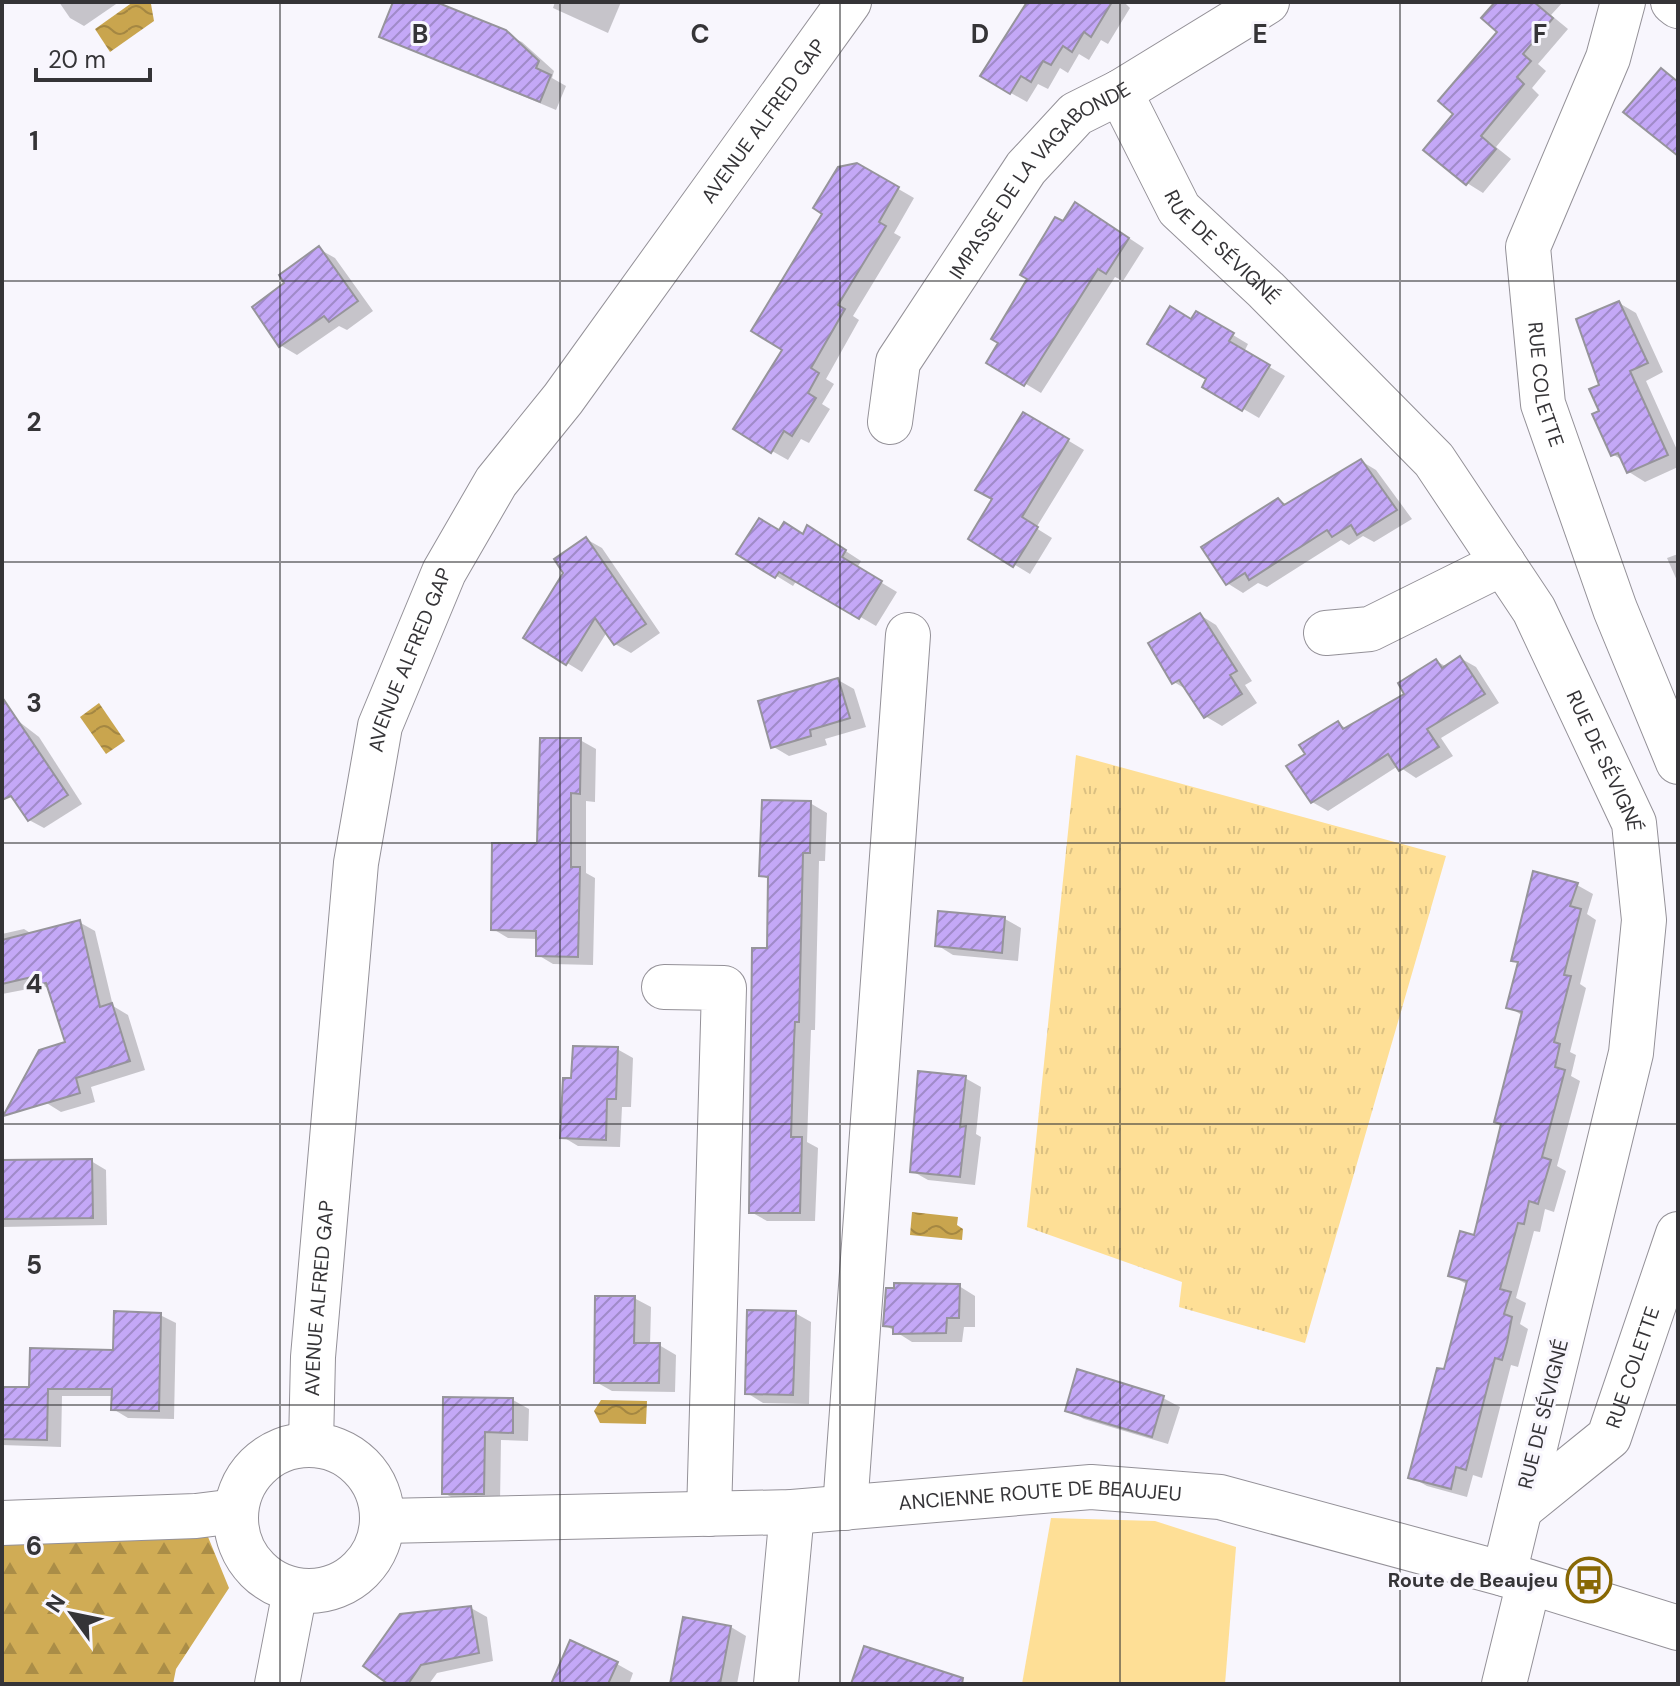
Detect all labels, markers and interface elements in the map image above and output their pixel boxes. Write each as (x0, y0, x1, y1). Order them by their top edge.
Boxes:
text: B (412, 17, 428, 51)
text: C (690, 17, 710, 51)
text: D (971, 17, 989, 51)
text: E (1252, 17, 1268, 51)
text: F (1533, 17, 1547, 51)
scale bar (36, 32, 150, 82)
street label: AVENUE ALFRED GAP (695, 34, 831, 208)
text: 20 m (48, 44, 106, 75)
street label: IMPASSE DE LA VAGABONDE (943, 76, 1135, 284)
text: 1 (29, 124, 39, 158)
street label: RUE DE SÉVIGNÉ (1159, 186, 1286, 310)
street label: RUE COLETTE (1522, 321, 1570, 450)
text: 2 (26, 405, 42, 439)
street label: AVENUE ALFRED GAP (363, 564, 457, 754)
text: 3 (26, 686, 42, 720)
street label: RUE DE SÉVIGNÉ (1561, 686, 1648, 832)
text: 4 (26, 967, 42, 1001)
street label: AVENUE ALFRED GAP (299, 1199, 340, 1397)
text: 5 (26, 1248, 42, 1282)
street label: RUE COLETTE (1600, 1303, 1665, 1432)
street label: RUE DE SÉVIGNÉ (1512, 1337, 1574, 1491)
street label: ANCIENNE ROUTE DE BEAUJEU (897, 1474, 1183, 1516)
text: 6 (26, 1529, 42, 1563)
bus stop icon: Route de Beaujeu (1565, 1556, 1613, 1604)
place label: Route de Beaujeu (1388, 1567, 1558, 1593)
north arrow (32, 1574, 112, 1654)
text: N (39, 1589, 72, 1618)

